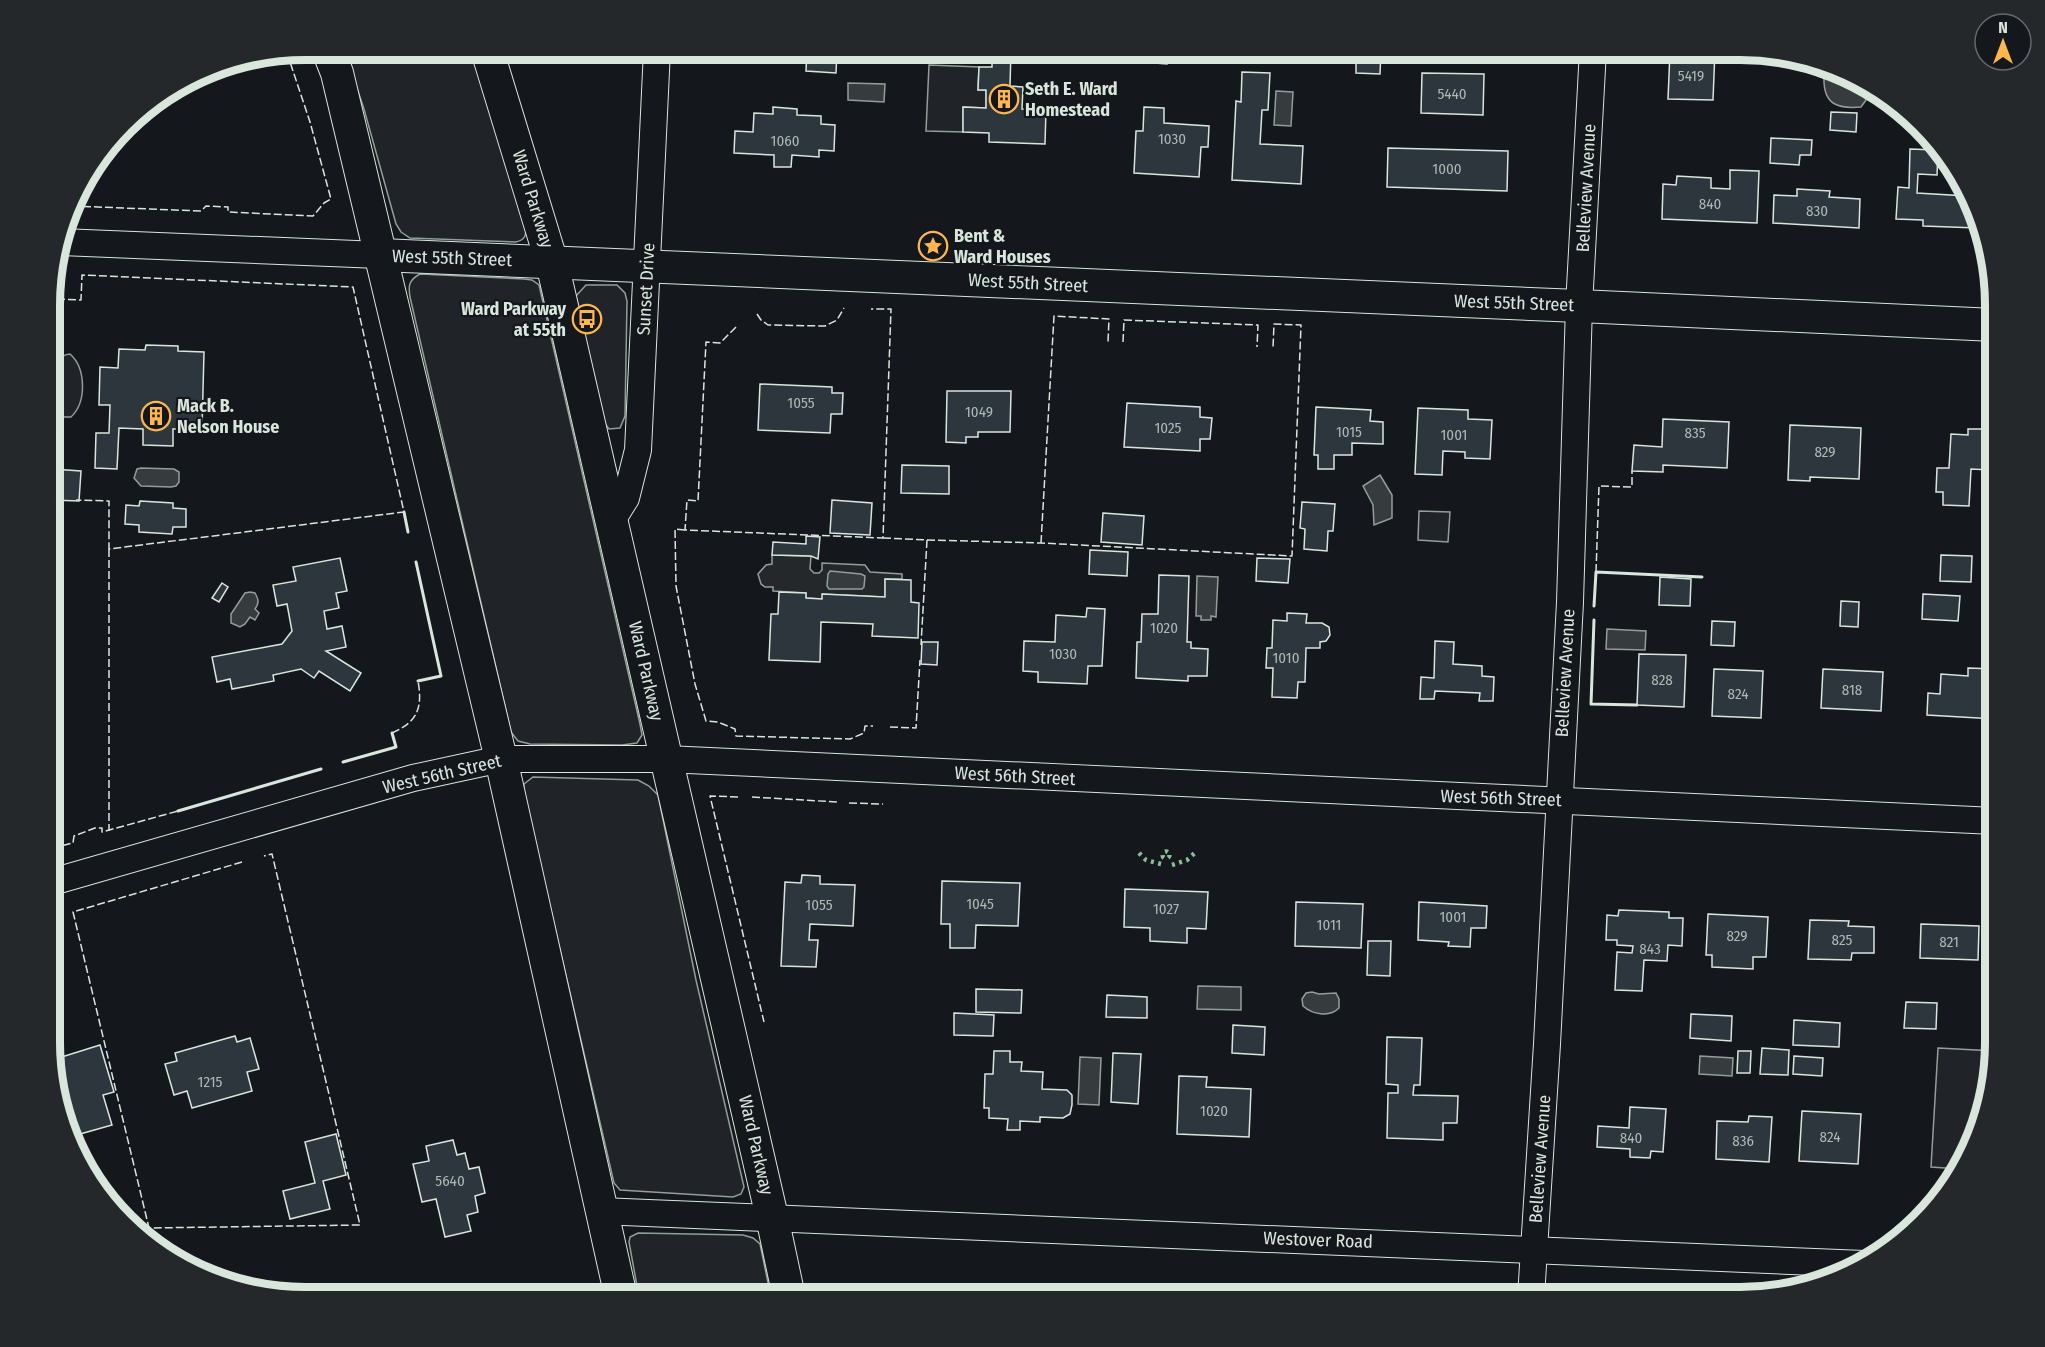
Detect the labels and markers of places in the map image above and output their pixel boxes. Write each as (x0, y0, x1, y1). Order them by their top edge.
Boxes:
place label: Seth E. Ward Homestead (1025, 78, 1118, 121)
building icon: Seth E. Ward Homestead (988, 83, 1020, 115)
place label: Bent & Ward Houses (954, 225, 1051, 268)
place icon: Bent & Ward Houses (917, 230, 949, 262)
place label: Ward Parkway at 55th (461, 298, 566, 341)
bus stop icon: Ward Parkway at 55th (571, 303, 603, 335)
place label: Mack B. Nelson House (177, 395, 279, 438)
building icon: Mack B. Nelson House (140, 400, 172, 432)

